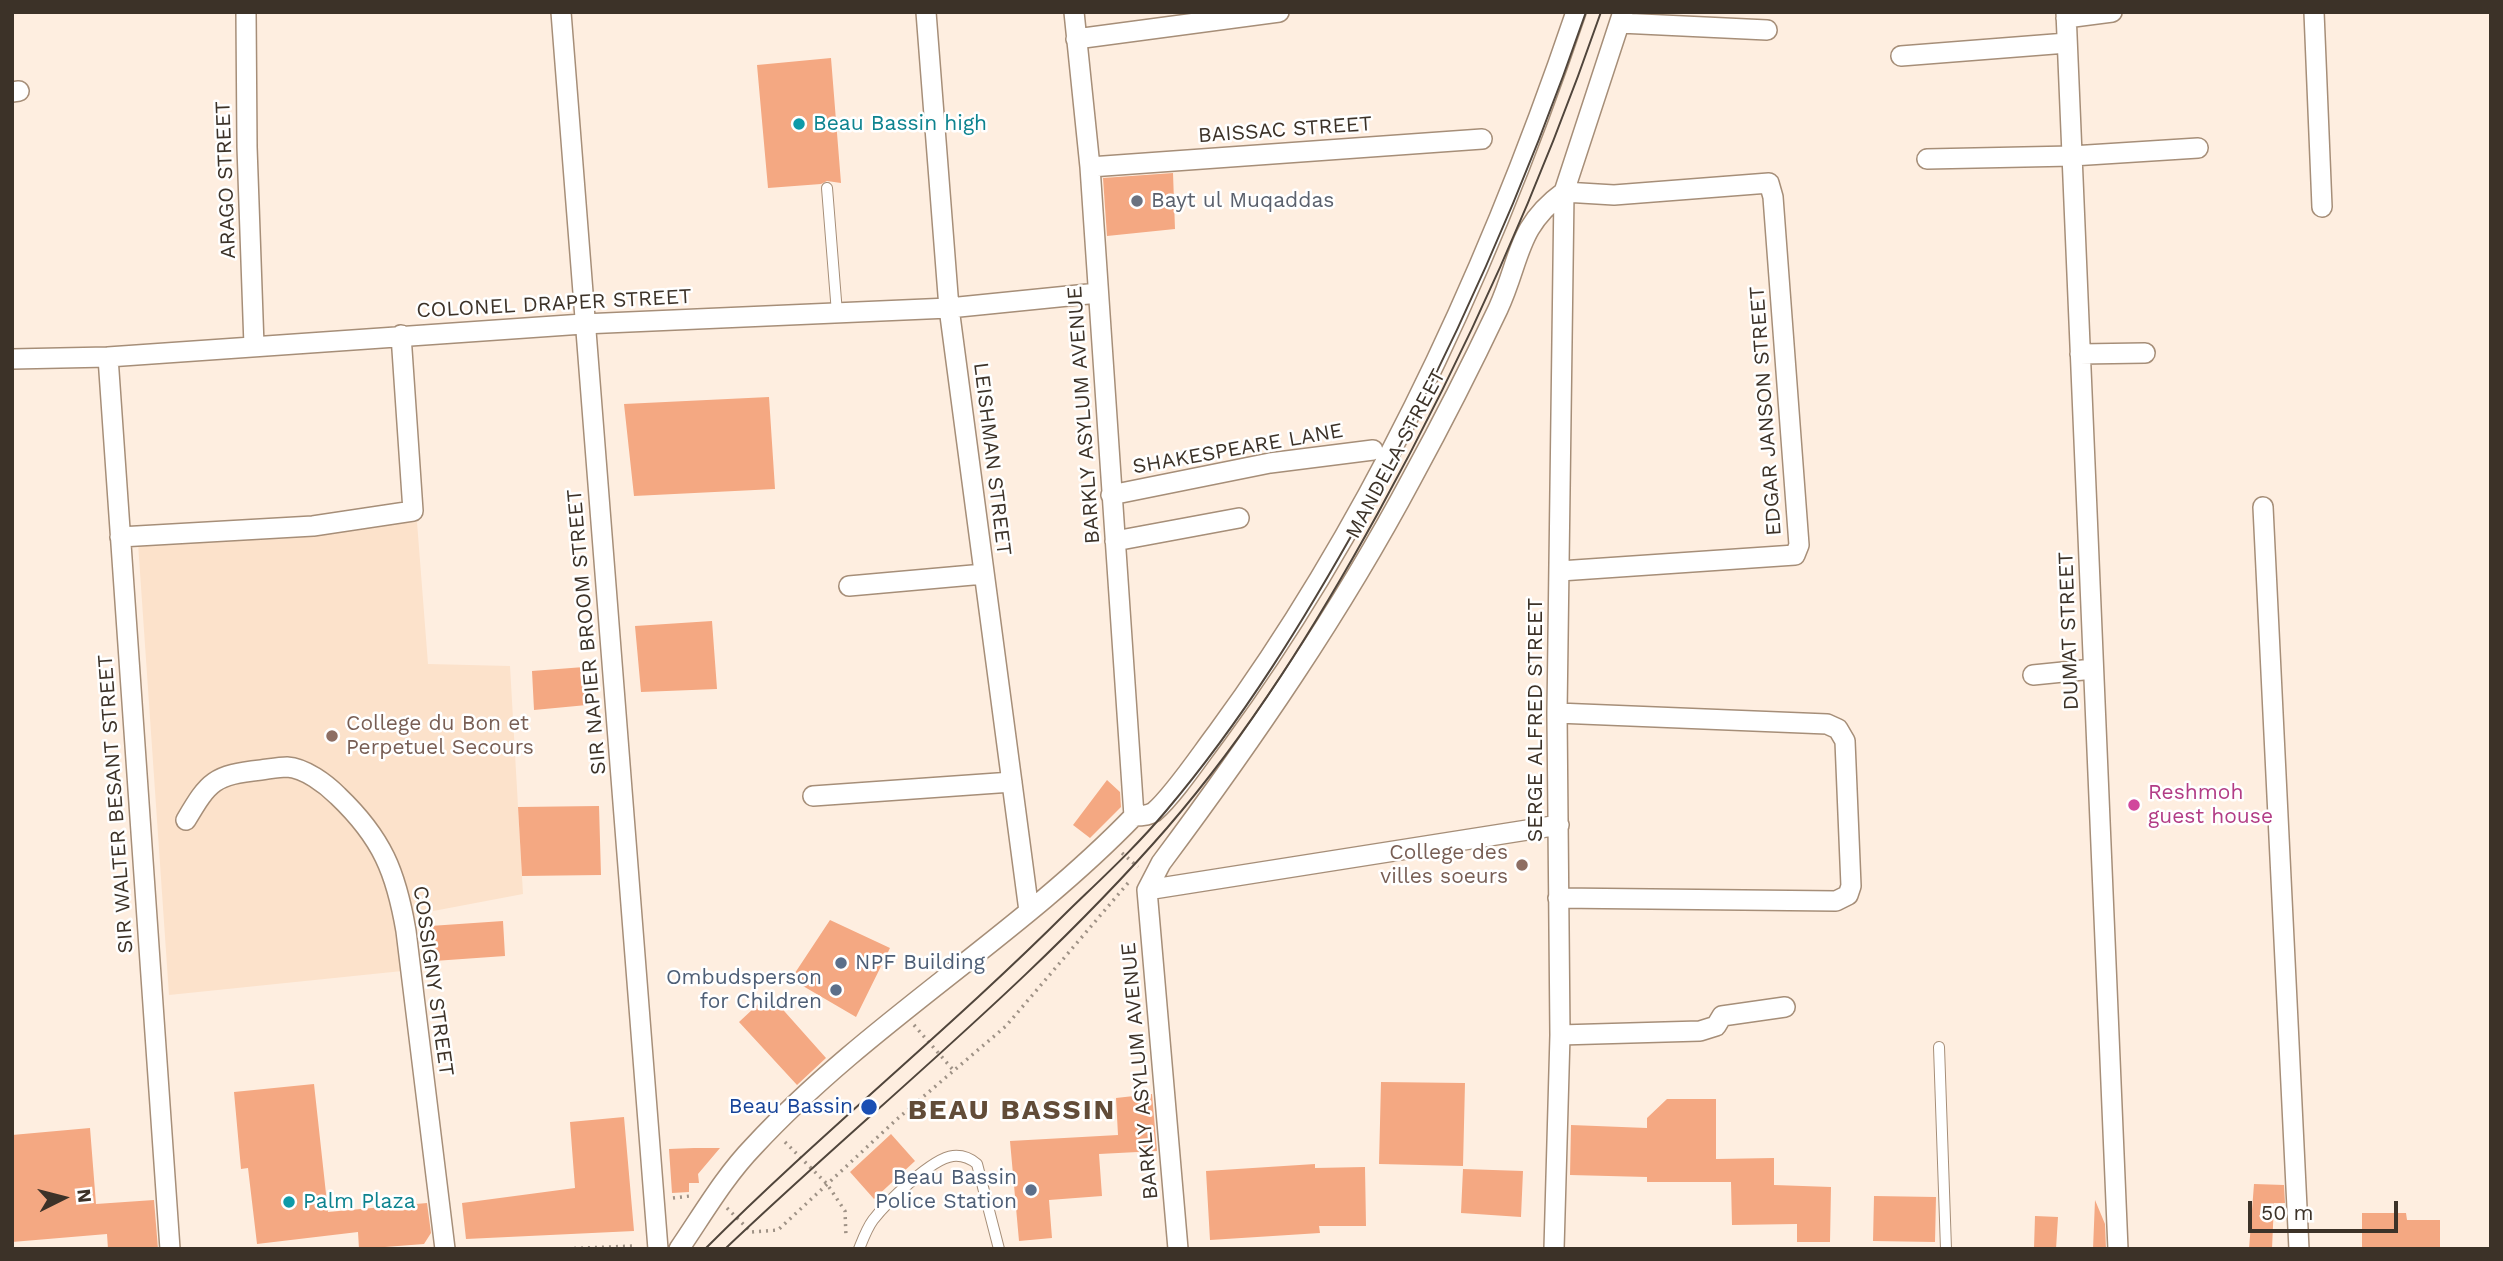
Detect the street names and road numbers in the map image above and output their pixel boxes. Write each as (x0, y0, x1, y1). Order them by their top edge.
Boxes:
street label: ARAGO STREET (211, 100, 241, 260)
street label: BAISSAC STREET (1197, 111, 1373, 149)
street label: COLONEL DRAPER STREET (416, 284, 692, 324)
street label: BARKLY ASYLUM AVENUE (1062, 285, 1106, 545)
street label: EDGAR JANSON STREET (1745, 285, 1787, 537)
street label: LEISHMAN STREET (968, 361, 1016, 557)
street label: MANDELA STREET (1341, 365, 1451, 543)
street label: SHAKESPEARE LANE (1131, 418, 1345, 480)
street label: SIR NAPIER BROOM STREET (562, 488, 612, 776)
street label: DUMAT STREET (2054, 551, 2084, 711)
street label: SERGE ALFRED STREET (1523, 598, 1549, 842)
street label: SIR WALTER BESANT STREET (93, 654, 139, 954)
street label: COSSIGNY STREET (407, 884, 459, 1078)
street label: BARKLY ASYLUM AVENUE (1116, 941, 1164, 1201)

